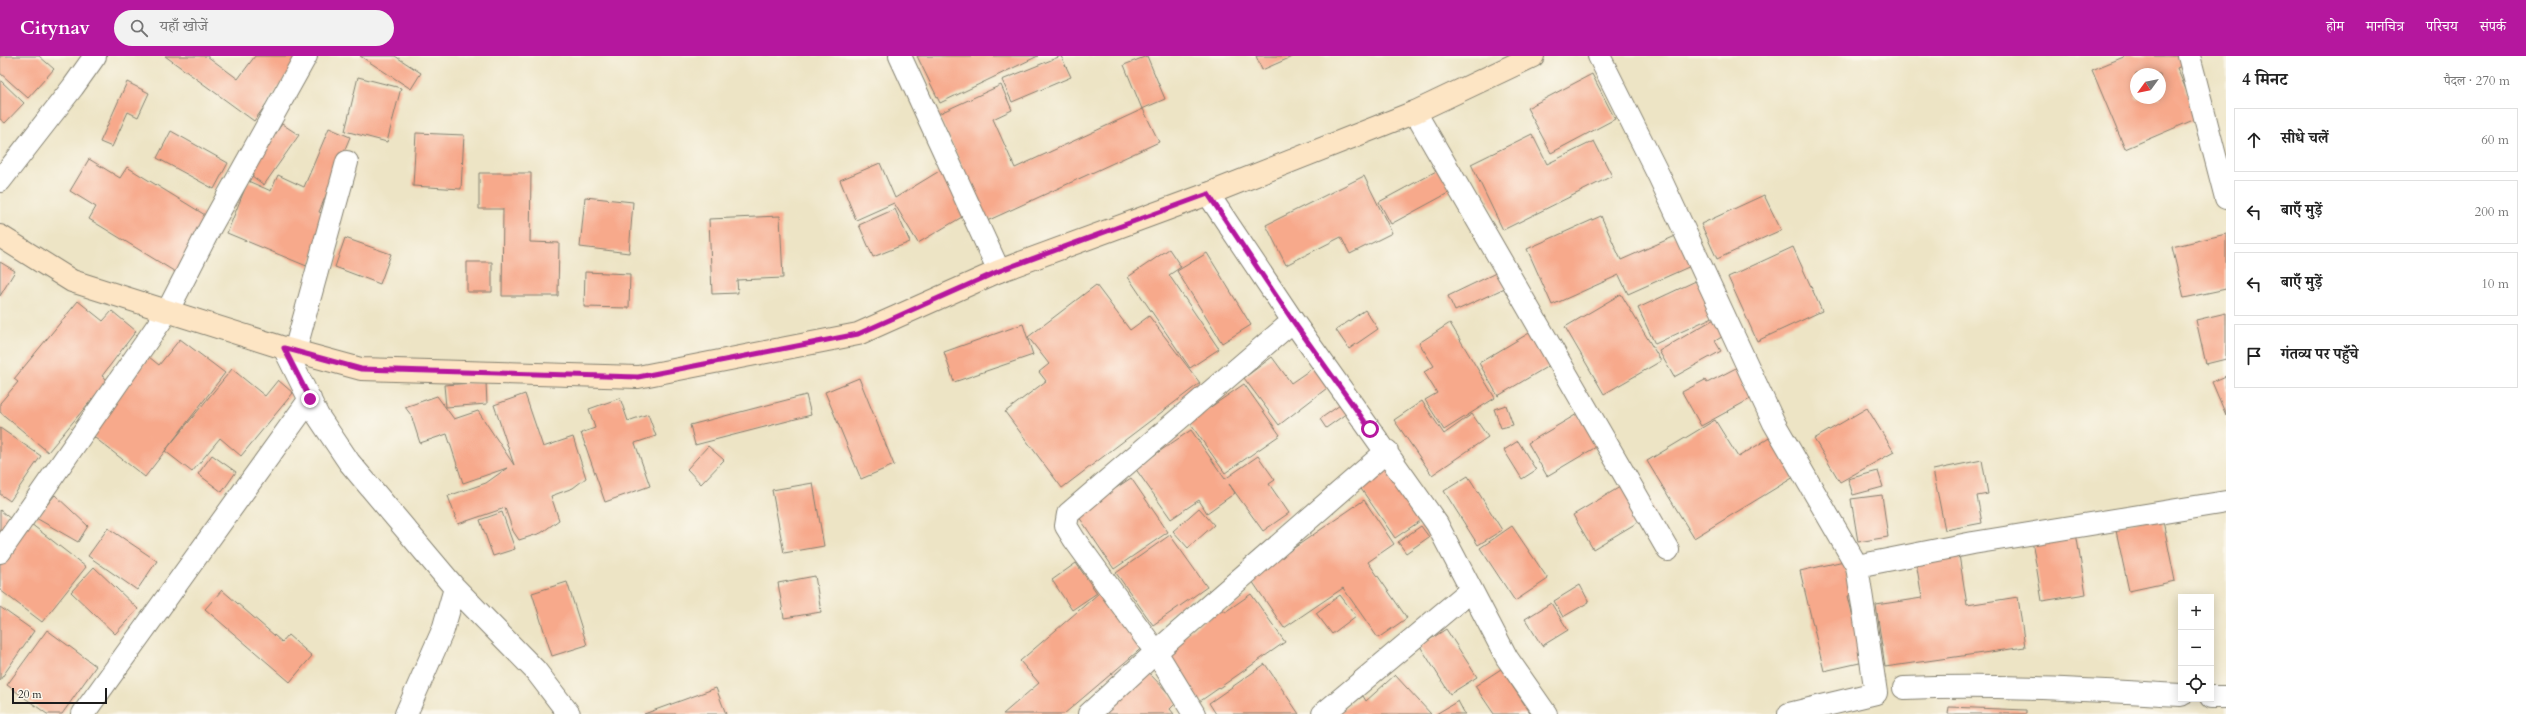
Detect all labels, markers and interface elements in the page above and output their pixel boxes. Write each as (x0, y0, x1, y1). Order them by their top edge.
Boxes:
search box (114, 10, 394, 46)
text: Citynav (20, 15, 90, 41)
text: यहाँ खोजें (160, 16, 208, 36)
icon: search (128, 17, 150, 39)
text: होम (2326, 17, 2344, 36)
text: मानचित्र (2366, 17, 2404, 36)
text: परिचय (2426, 17, 2458, 36)
text: संपर्क (2480, 17, 2506, 36)
north arrow (2130, 68, 2166, 104)
text: 4 मिनट (2242, 68, 2288, 91)
text: पैदल · 270 m (2444, 72, 2510, 90)
text: सीधे चलें (2281, 128, 2329, 148)
icon: ahead (2243, 129, 2265, 151)
text: 60 m (2481, 131, 2509, 149)
text: बाएँ मुड़ें (2281, 200, 2322, 220)
icon: left (2243, 201, 2265, 223)
text: 200 m (2475, 203, 2509, 221)
text: बाएँ मुड़ें (2281, 272, 2322, 292)
icon: left (2243, 273, 2265, 295)
text: 10 m (2481, 275, 2509, 293)
text: गंतव्य पर पहुँचे (2281, 344, 2358, 364)
icon: arrive (2243, 345, 2265, 367)
route end (301, 390, 319, 408)
route start (1361, 420, 1379, 438)
map controls (2178, 594, 2214, 702)
button: + (2178, 594, 2214, 630)
button: − (2178, 630, 2214, 666)
button: locate (2178, 666, 2214, 702)
scale bar (12, 686, 107, 705)
text: 20 m (18, 687, 42, 702)

